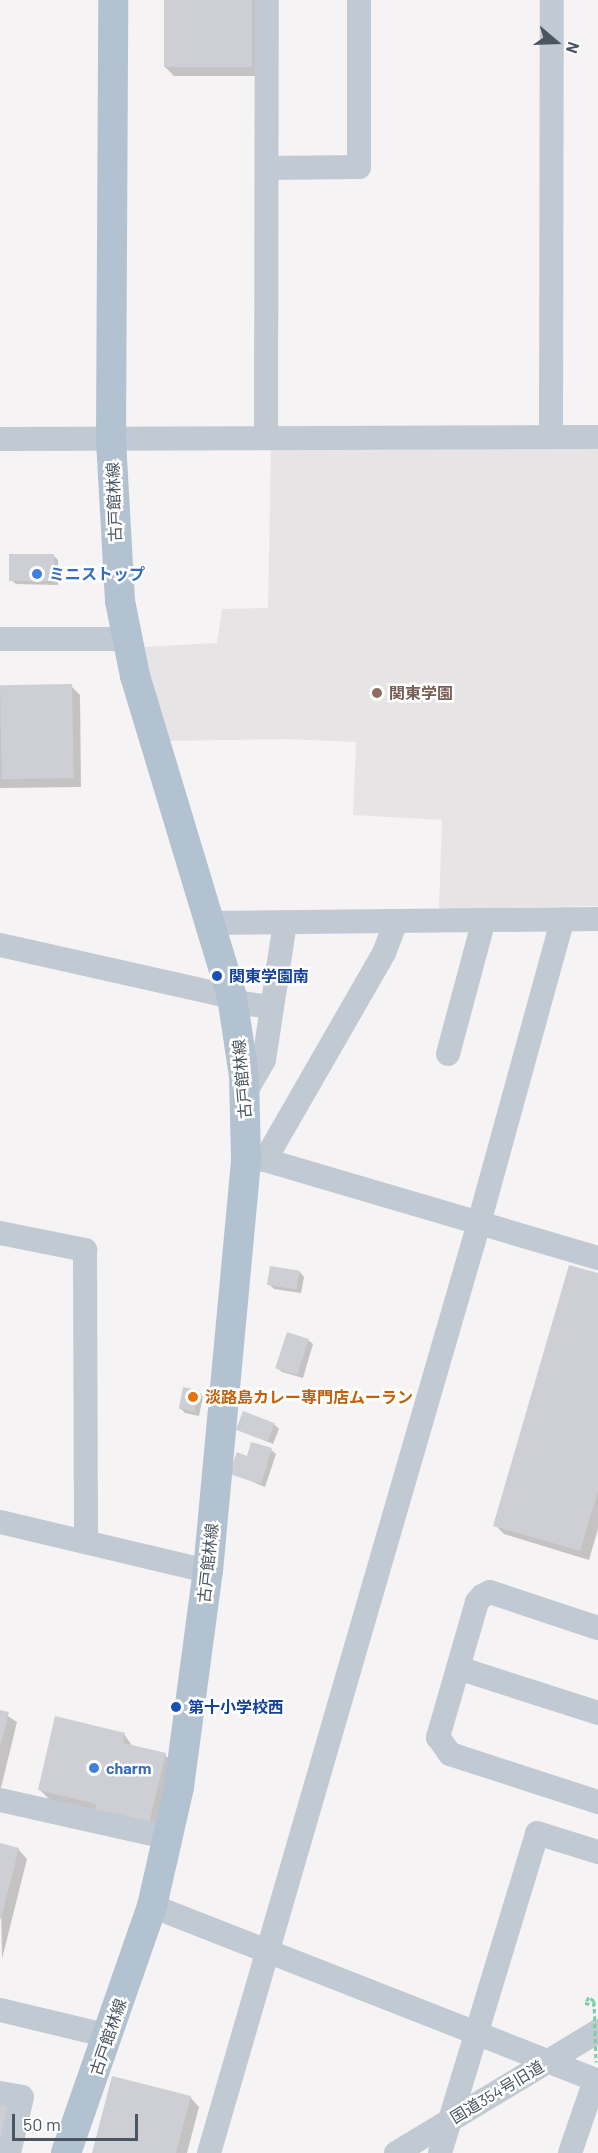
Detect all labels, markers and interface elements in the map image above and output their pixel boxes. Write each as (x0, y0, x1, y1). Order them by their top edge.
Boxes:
north arrow (526, 12, 586, 72)
text: N (563, 40, 584, 56)
street label: 古戸館林線 (103, 462, 125, 542)
place label: ミニストップ (49, 564, 145, 584)
marker: ミニストップ (30, 567, 44, 581)
place label: 関東学園 (389, 683, 453, 703)
marker: 関東学園 (370, 686, 384, 700)
place label: 関東学園南 (229, 966, 309, 986)
marker: 関東学園南 (210, 969, 224, 983)
street label: 古戸館林線 (229, 1038, 255, 1120)
place label: 淡路島カレー専門店ムーラン (205, 1387, 413, 1407)
marker: 淡路島カレー専門店ムーラン (186, 1390, 200, 1404)
street label: 古戸館林線 (194, 1522, 222, 1604)
place label: 第十小学校西 (188, 1697, 284, 1717)
marker: 第十小学校西 (169, 1700, 183, 1714)
place label: charm (106, 1758, 151, 1778)
marker: charm (87, 1761, 101, 1775)
street label: 古戸館林線 (86, 1996, 130, 2078)
street label: 国道354号旧道 (447, 2057, 547, 2127)
scale bar (15, 2102, 141, 2140)
text: 50 m (23, 2113, 61, 2135)

